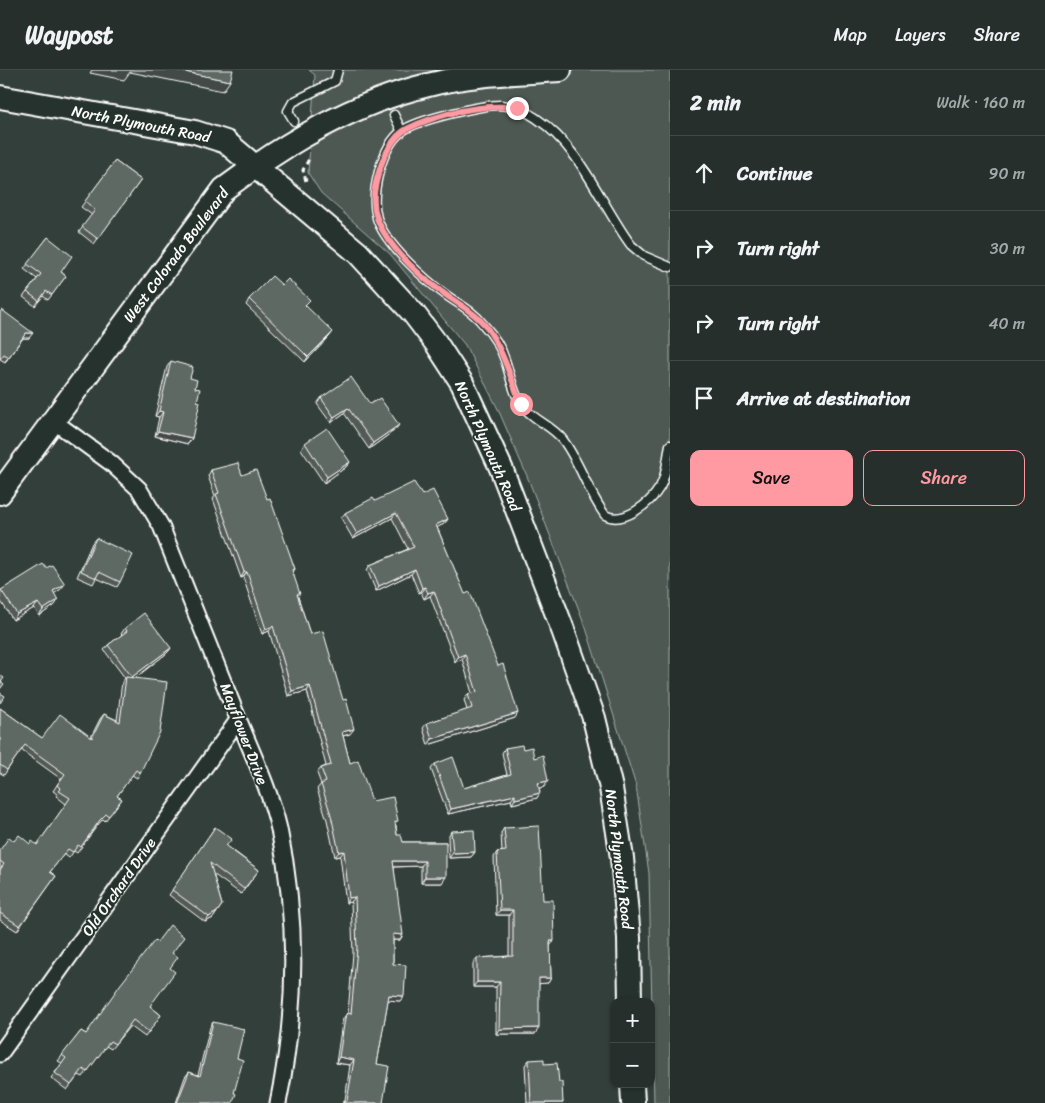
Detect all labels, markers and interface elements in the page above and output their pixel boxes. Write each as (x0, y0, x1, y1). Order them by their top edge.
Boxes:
text: Waypost (25, 14, 113, 56)
text: Map (834, 19, 867, 51)
text: Layers (895, 19, 946, 51)
text: Share (974, 19, 1020, 51)
text: 2 min (690, 84, 741, 122)
text: Walk · 160 m (936, 88, 1025, 117)
route end (506, 97, 529, 120)
street label: North Plymouth Road (69, 98, 214, 150)
text: Continue (737, 157, 813, 190)
icon: ahead (690, 159, 718, 187)
text: 90 m (989, 159, 1025, 188)
street label: West Colorado Boulevard (116, 181, 236, 328)
text: Turn right (737, 232, 819, 265)
icon: right (690, 234, 718, 262)
text: 30 m (990, 234, 1025, 263)
text: Turn right (737, 307, 819, 340)
icon: right (690, 309, 718, 337)
text: 40 m (988, 309, 1025, 338)
street label: North Plymouth Road (447, 376, 529, 517)
text: Arrive at destination (737, 382, 910, 415)
icon: arrive (690, 384, 718, 412)
route start (510, 393, 533, 416)
button: Save (690, 450, 853, 506)
button: Share (863, 450, 1025, 506)
street label: Mayflower Drive (213, 679, 276, 789)
street label: North Plymouth Road (598, 788, 641, 932)
street label: Old Orchard Drive (75, 832, 163, 942)
map controls (610, 998, 655, 1088)
button: + (610, 998, 655, 1043)
button: − (610, 1043, 655, 1088)

